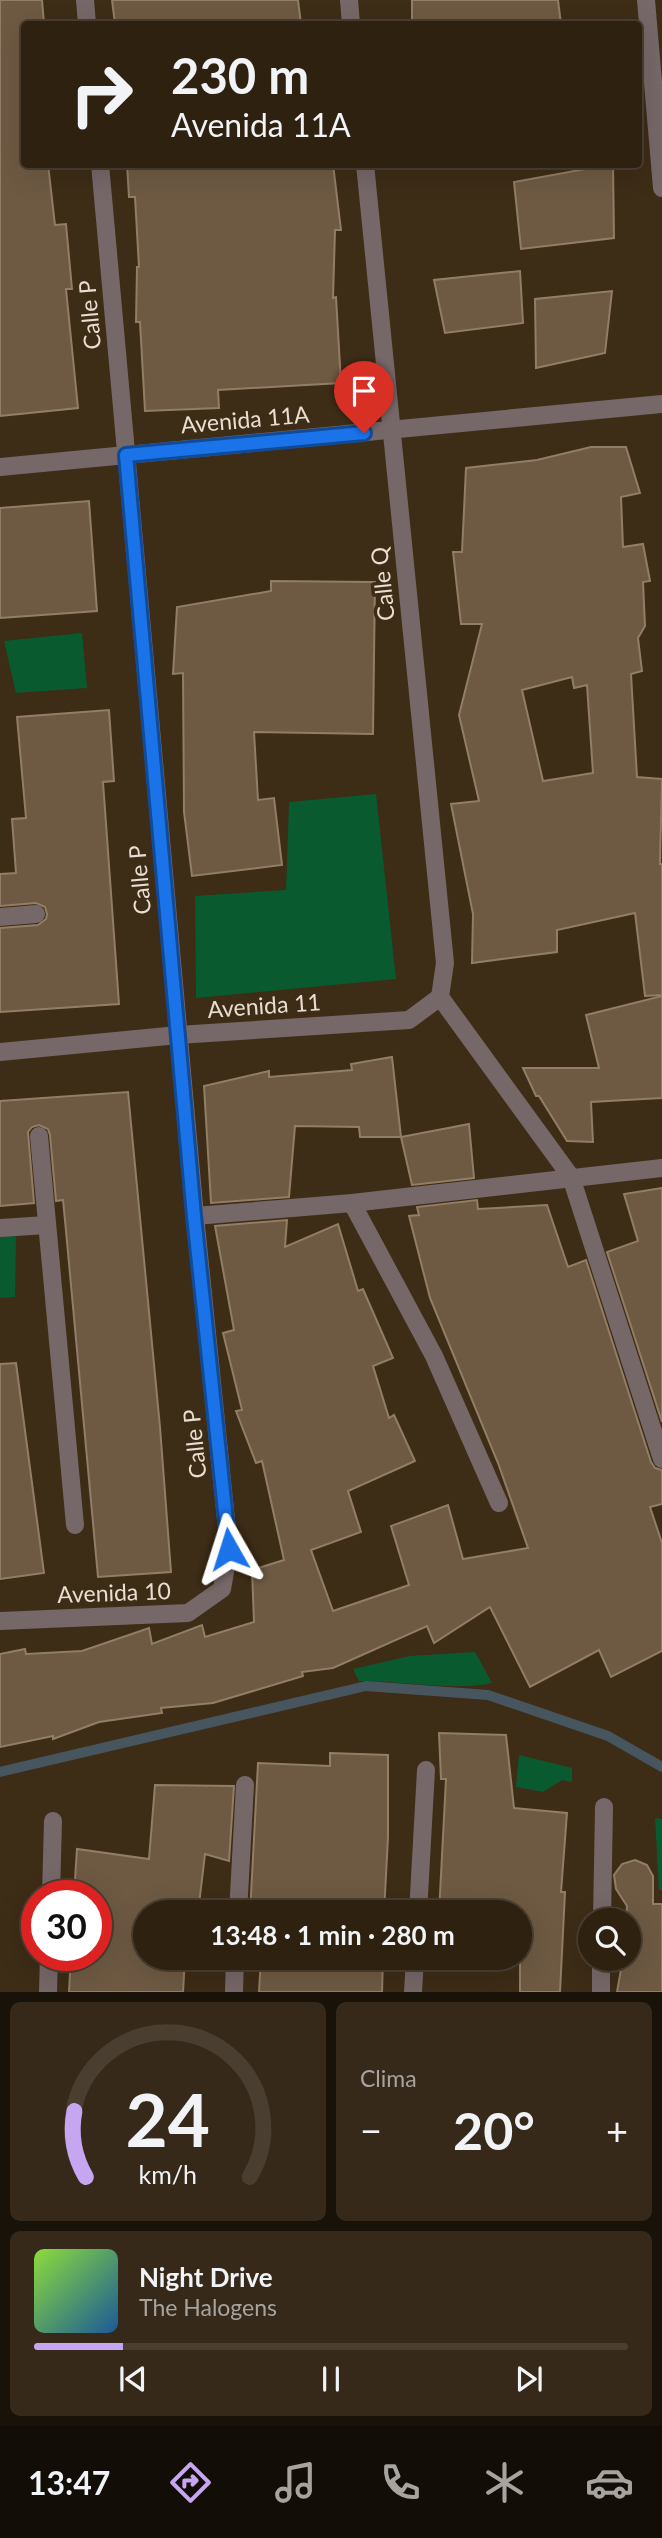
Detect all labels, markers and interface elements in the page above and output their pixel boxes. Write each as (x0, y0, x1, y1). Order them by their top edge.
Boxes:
text: 230 m (171, 46, 309, 104)
icon: right (56, 49, 147, 140)
text: Avenida 11A (171, 105, 351, 144)
street label: Calle P (72, 279, 106, 351)
pin (334, 361, 394, 433)
icon: arrive (345, 372, 383, 410)
street label: Avenida 11A (179, 399, 311, 439)
street label: Calle Q (364, 545, 400, 622)
street label: Calle P (122, 844, 156, 916)
street label: Avenida 11 (206, 987, 322, 1023)
street label: Calle P (176, 1408, 212, 1480)
position arrow (192, 1512, 266, 1586)
street label: Avenida 10 (57, 1576, 171, 1608)
speed limit sign: 30 (21, 1880, 112, 1971)
map controls (578, 1908, 641, 1971)
button: search (578, 1908, 641, 1971)
text: 13:48 · 1 min · 280 m (210, 1919, 455, 1951)
text: Clima (360, 2064, 417, 2092)
text: 24 (126, 2076, 210, 2164)
text: 20° (453, 2099, 535, 2161)
text: − (360, 2107, 382, 2153)
text: + (606, 2107, 628, 2153)
text: km/h (139, 2159, 197, 2189)
text: Night Drive (139, 2261, 273, 2293)
text: The Halogens (139, 2293, 277, 2321)
icon: previous (114, 2360, 152, 2398)
icon: pause (312, 2360, 350, 2398)
icon: next (510, 2360, 548, 2398)
icon: directions (166, 2458, 215, 2507)
icon: music (271, 2458, 320, 2507)
icon: phone (376, 2458, 425, 2507)
icon: climate (480, 2458, 529, 2507)
icon: car (585, 2458, 634, 2507)
text: 13:47 (28, 2463, 110, 2502)

